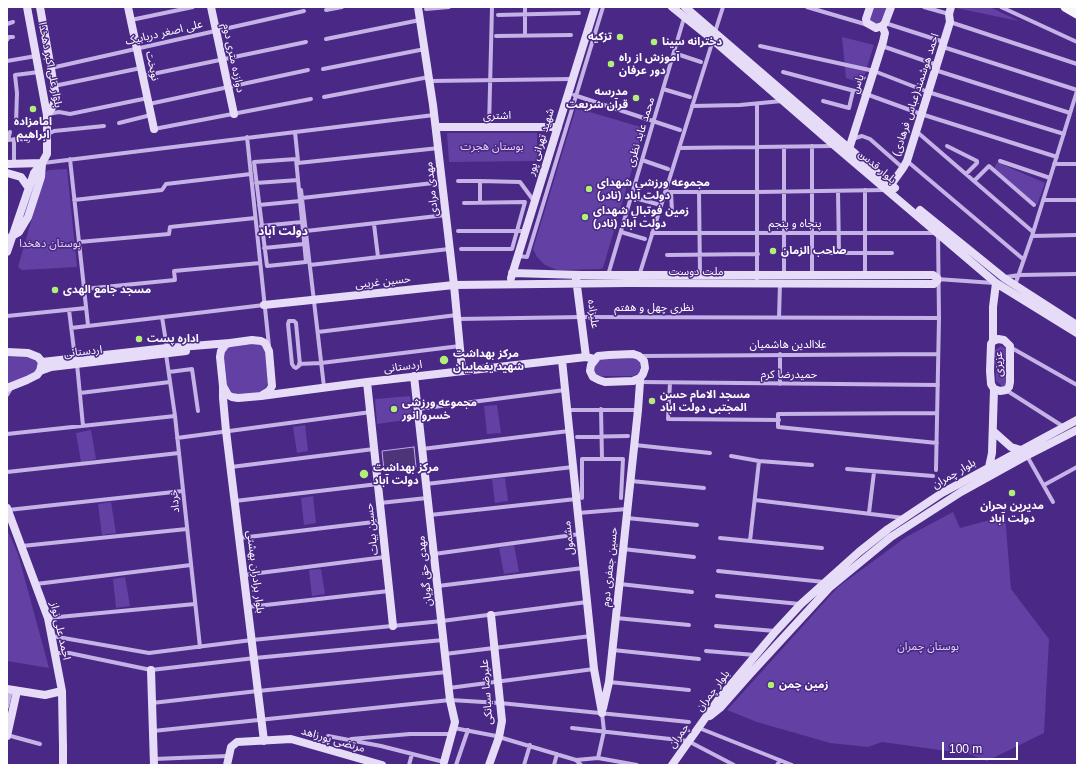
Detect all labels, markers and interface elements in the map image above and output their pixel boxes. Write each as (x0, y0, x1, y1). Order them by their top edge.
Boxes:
street label: علی اصغر دریابیک (124, 18, 204, 48)
street label: بلوار علی اکبر دهخدا (35, 21, 65, 109)
street label: دوازده متری دوم (219, 22, 247, 94)
place label: تزکیه (588, 30, 612, 44)
marker: تزکیه (615, 32, 625, 42)
street label: احمد هوشمند(عباس فرهادی) (890, 32, 942, 158)
place label: دخترانه سینا (662, 35, 722, 49)
marker: دخترانه سینا (649, 37, 659, 47)
street label: نوبخت (142, 50, 162, 82)
place label: آموزش از راه دور عرفان (619, 51, 679, 77)
marker: آموزش از راه دور عرفان (606, 59, 616, 69)
street label: یاس (849, 73, 867, 95)
place label: مدرسه قرآن شریعت (566, 85, 628, 111)
marker: مدرسه قرآن شریعت (631, 93, 641, 103)
street label: محمد عابد نظری (624, 96, 658, 168)
marker: امامزاده ابراهیم (28, 104, 38, 114)
street label: شهید تهرانی پور (525, 107, 557, 177)
street label: اشتری (483, 109, 511, 123)
place label: امامزاده ابراهیم (14, 115, 52, 141)
park label: بوستان هجرت (460, 140, 524, 154)
street label: بلوار قدس (855, 147, 899, 187)
street label: مهدی مرادی (423, 161, 441, 217)
place label: مجموعه ورزشی شهدای دولت آباد (نادر) (597, 176, 710, 202)
marker: مجموعه ورزشی شهدای دولت آباد (نادر) (584, 184, 594, 194)
place label: زمین فوتبال شهدای دولت آباد (نادر) (593, 204, 689, 230)
marker: زمین فوتبال شهدای دولت آباد (نادر) (580, 212, 590, 222)
street label: پنجاه و پنجم (768, 217, 822, 231)
district label: دولت آباد (258, 225, 308, 239)
park label: بوستان دهخدا (19, 237, 81, 251)
place label: صاحب الزمان (781, 244, 847, 258)
marker: صاحب الزمان (768, 246, 778, 256)
street label: ملت دوست (669, 265, 723, 279)
street label: حسین غریبی (355, 273, 411, 291)
place label: مسجد جامع الهدی (63, 283, 151, 297)
marker: مسجد جامع الهدی (50, 285, 60, 295)
street label: علیزاده (584, 299, 602, 329)
street label: نظری چهل و هفتم (614, 301, 694, 315)
place label: اداره پست (147, 332, 199, 346)
marker: اداره پست (134, 334, 144, 344)
street label: علاالدین هاشمیان (749, 338, 827, 352)
street label: اردستانی (63, 343, 103, 361)
place label: مرکز بهداشت شهید یغماییان (453, 347, 524, 373)
street label: عزیزی (992, 351, 1006, 377)
marker: مرکز بهداشت شهید یغماییان (438, 354, 450, 366)
street label: اردستانی (383, 358, 423, 376)
street label: حمیدرضا کرم (761, 368, 817, 382)
place label: مسجد الامام حسن المجتبى دولت اباد (660, 388, 750, 414)
place label: مجموعه ورزشی خسرو انور (402, 396, 477, 422)
marker: مسجد الامام حسن المجتبى دولت اباد (647, 396, 657, 406)
marker: مجموعه ورزشی خسرو انور (389, 404, 399, 414)
street label: بلوار چمران (930, 456, 978, 492)
place label: مرکز بهداشت دولت آباد (373, 461, 439, 487)
marker: مرکز بهداشت دولت آباد (358, 468, 370, 480)
marker: مدیرین بحران دولت آباد (1007, 488, 1017, 498)
street label: خرداد (167, 489, 183, 513)
place label: مدیرین بحران دولت آباد (980, 499, 1044, 525)
street label: حسین بیات (363, 502, 381, 556)
street label: مشمول (561, 520, 577, 556)
street label: حسین جعفری دوم (599, 527, 621, 607)
street label: بلوار برادران بهشتی (243, 530, 267, 614)
street label: مهدی حق گویان (415, 535, 435, 607)
street label: احمد علی نواز (47, 601, 73, 661)
park label: بوستان چمران (897, 640, 959, 654)
street label: علیرضا سیانکی (478, 659, 496, 725)
street label: بلوار چمران (693, 668, 733, 714)
place label: زمین چمن (779, 678, 829, 692)
marker: زمین چمن (766, 680, 776, 690)
street label: چمران (666, 721, 692, 751)
street label: مرتضی پورزاهد (300, 725, 366, 755)
scale bar (944, 734, 1020, 760)
text: 100 m (949, 742, 982, 756)

